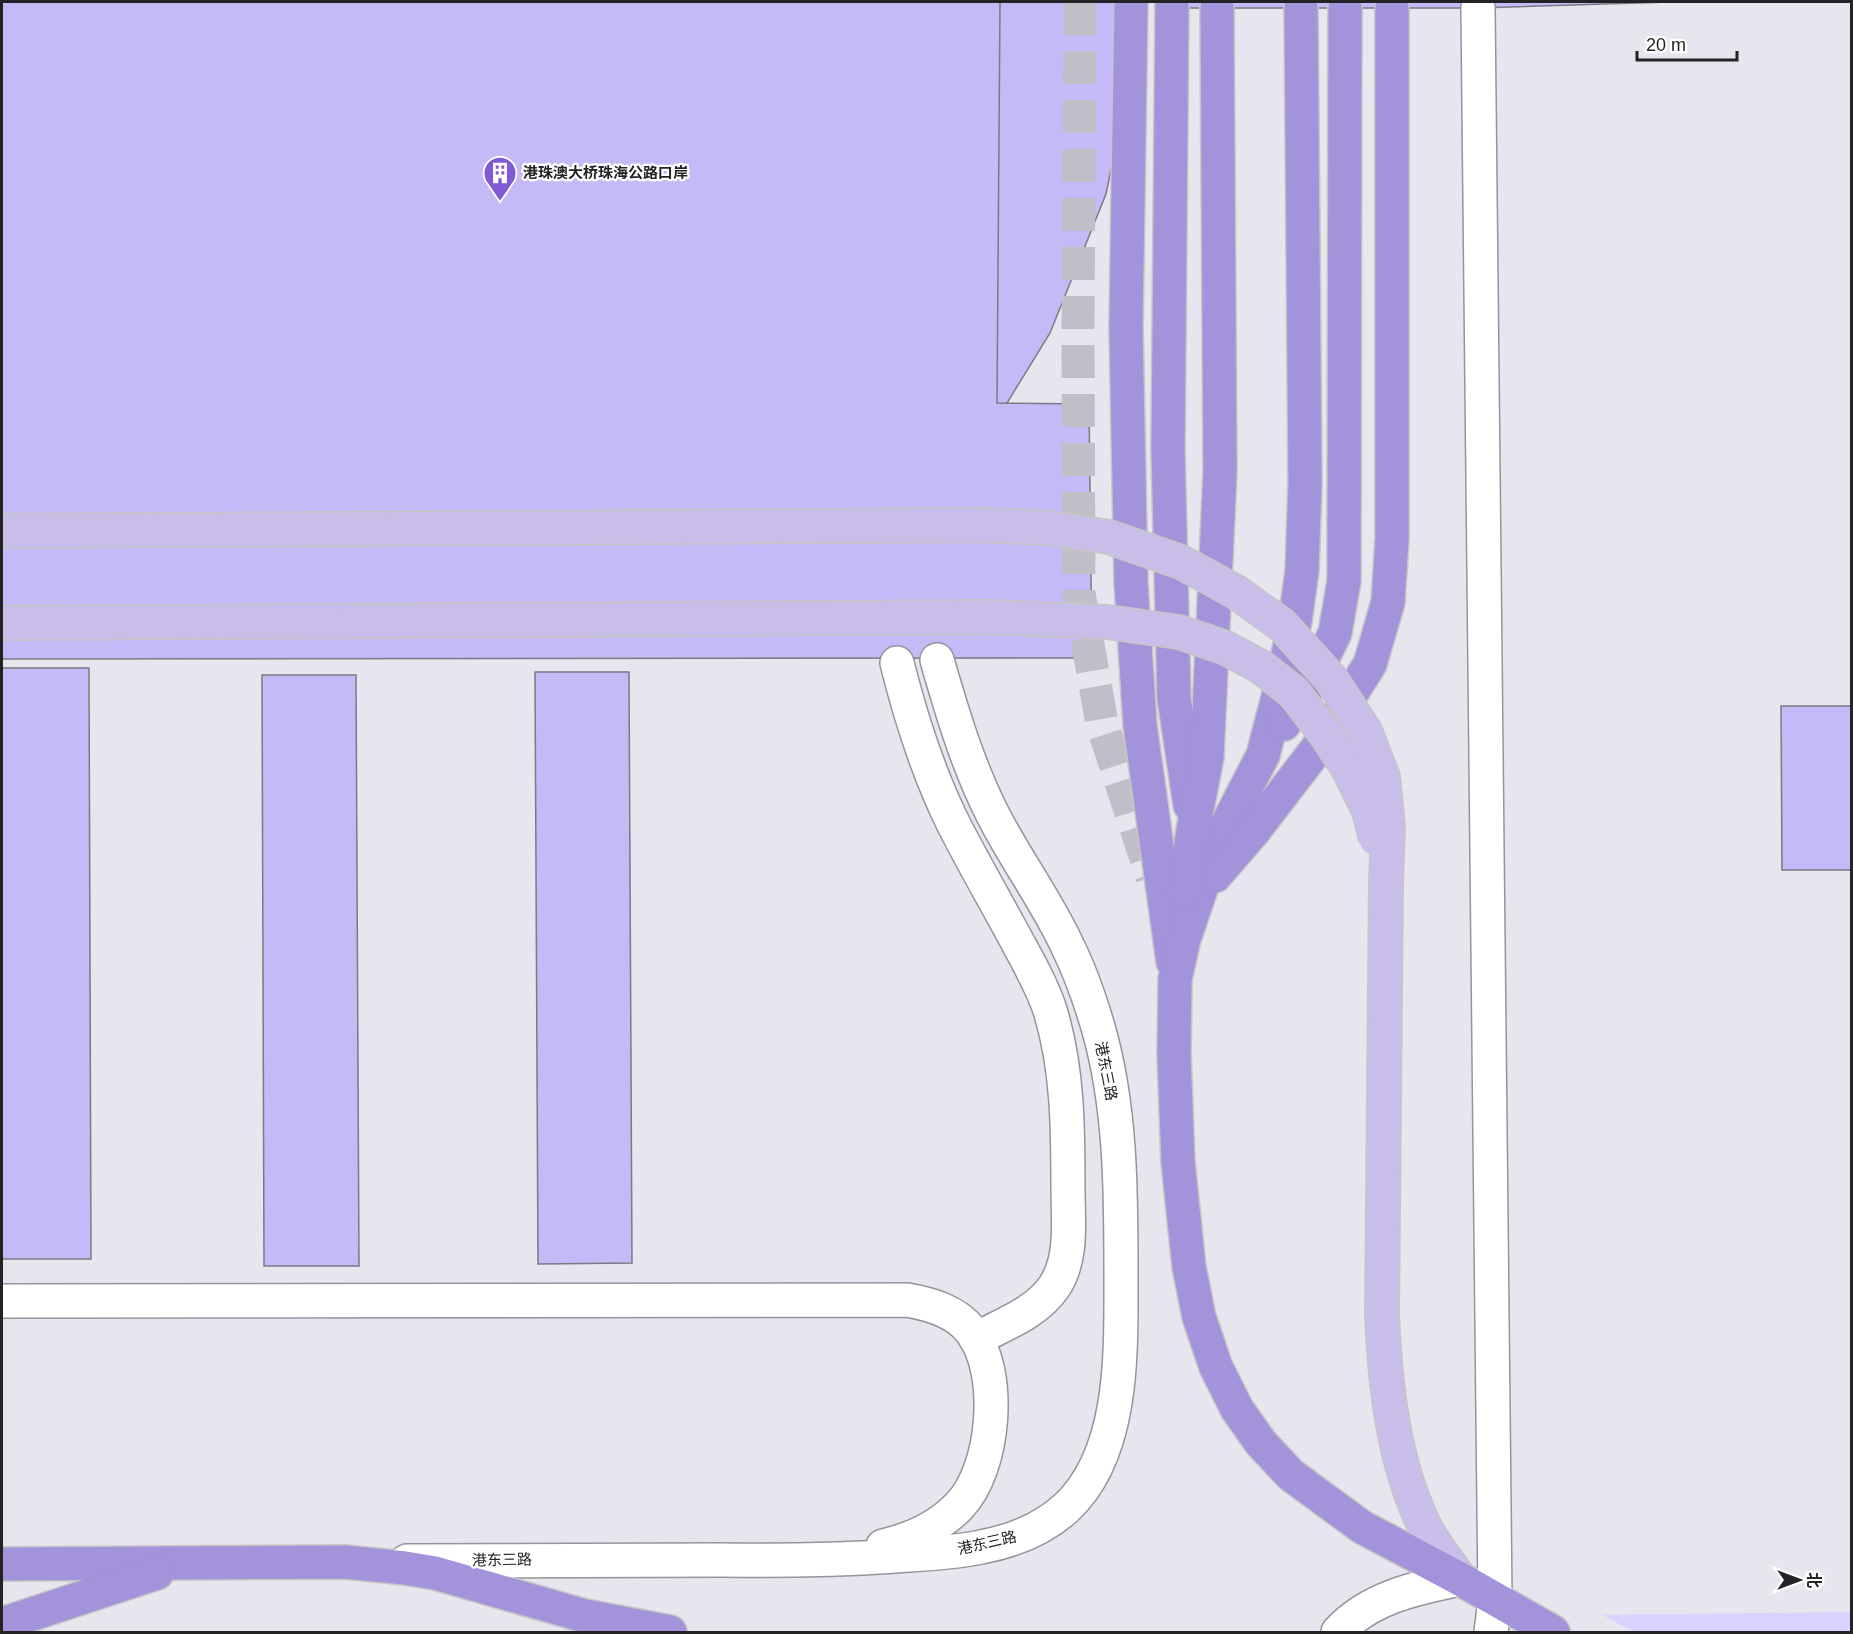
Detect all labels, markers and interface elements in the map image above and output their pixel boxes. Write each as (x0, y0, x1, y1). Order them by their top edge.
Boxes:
scale bar (1637, 24, 1738, 62)
text: 20 m (1646, 35, 1686, 55)
building icon: 港珠澳大桥珠海公路口岸 (482, 155, 518, 202)
place label: 港珠澳大桥珠海公路口岸 (523, 164, 688, 181)
street label: 港东三路 (1092, 1040, 1121, 1102)
street label: 港东三路 (956, 1527, 1018, 1558)
street label: 港东三路 (472, 1550, 532, 1569)
north arrow (1769, 1550, 1829, 1610)
text: 北 (1805, 1572, 1822, 1588)

